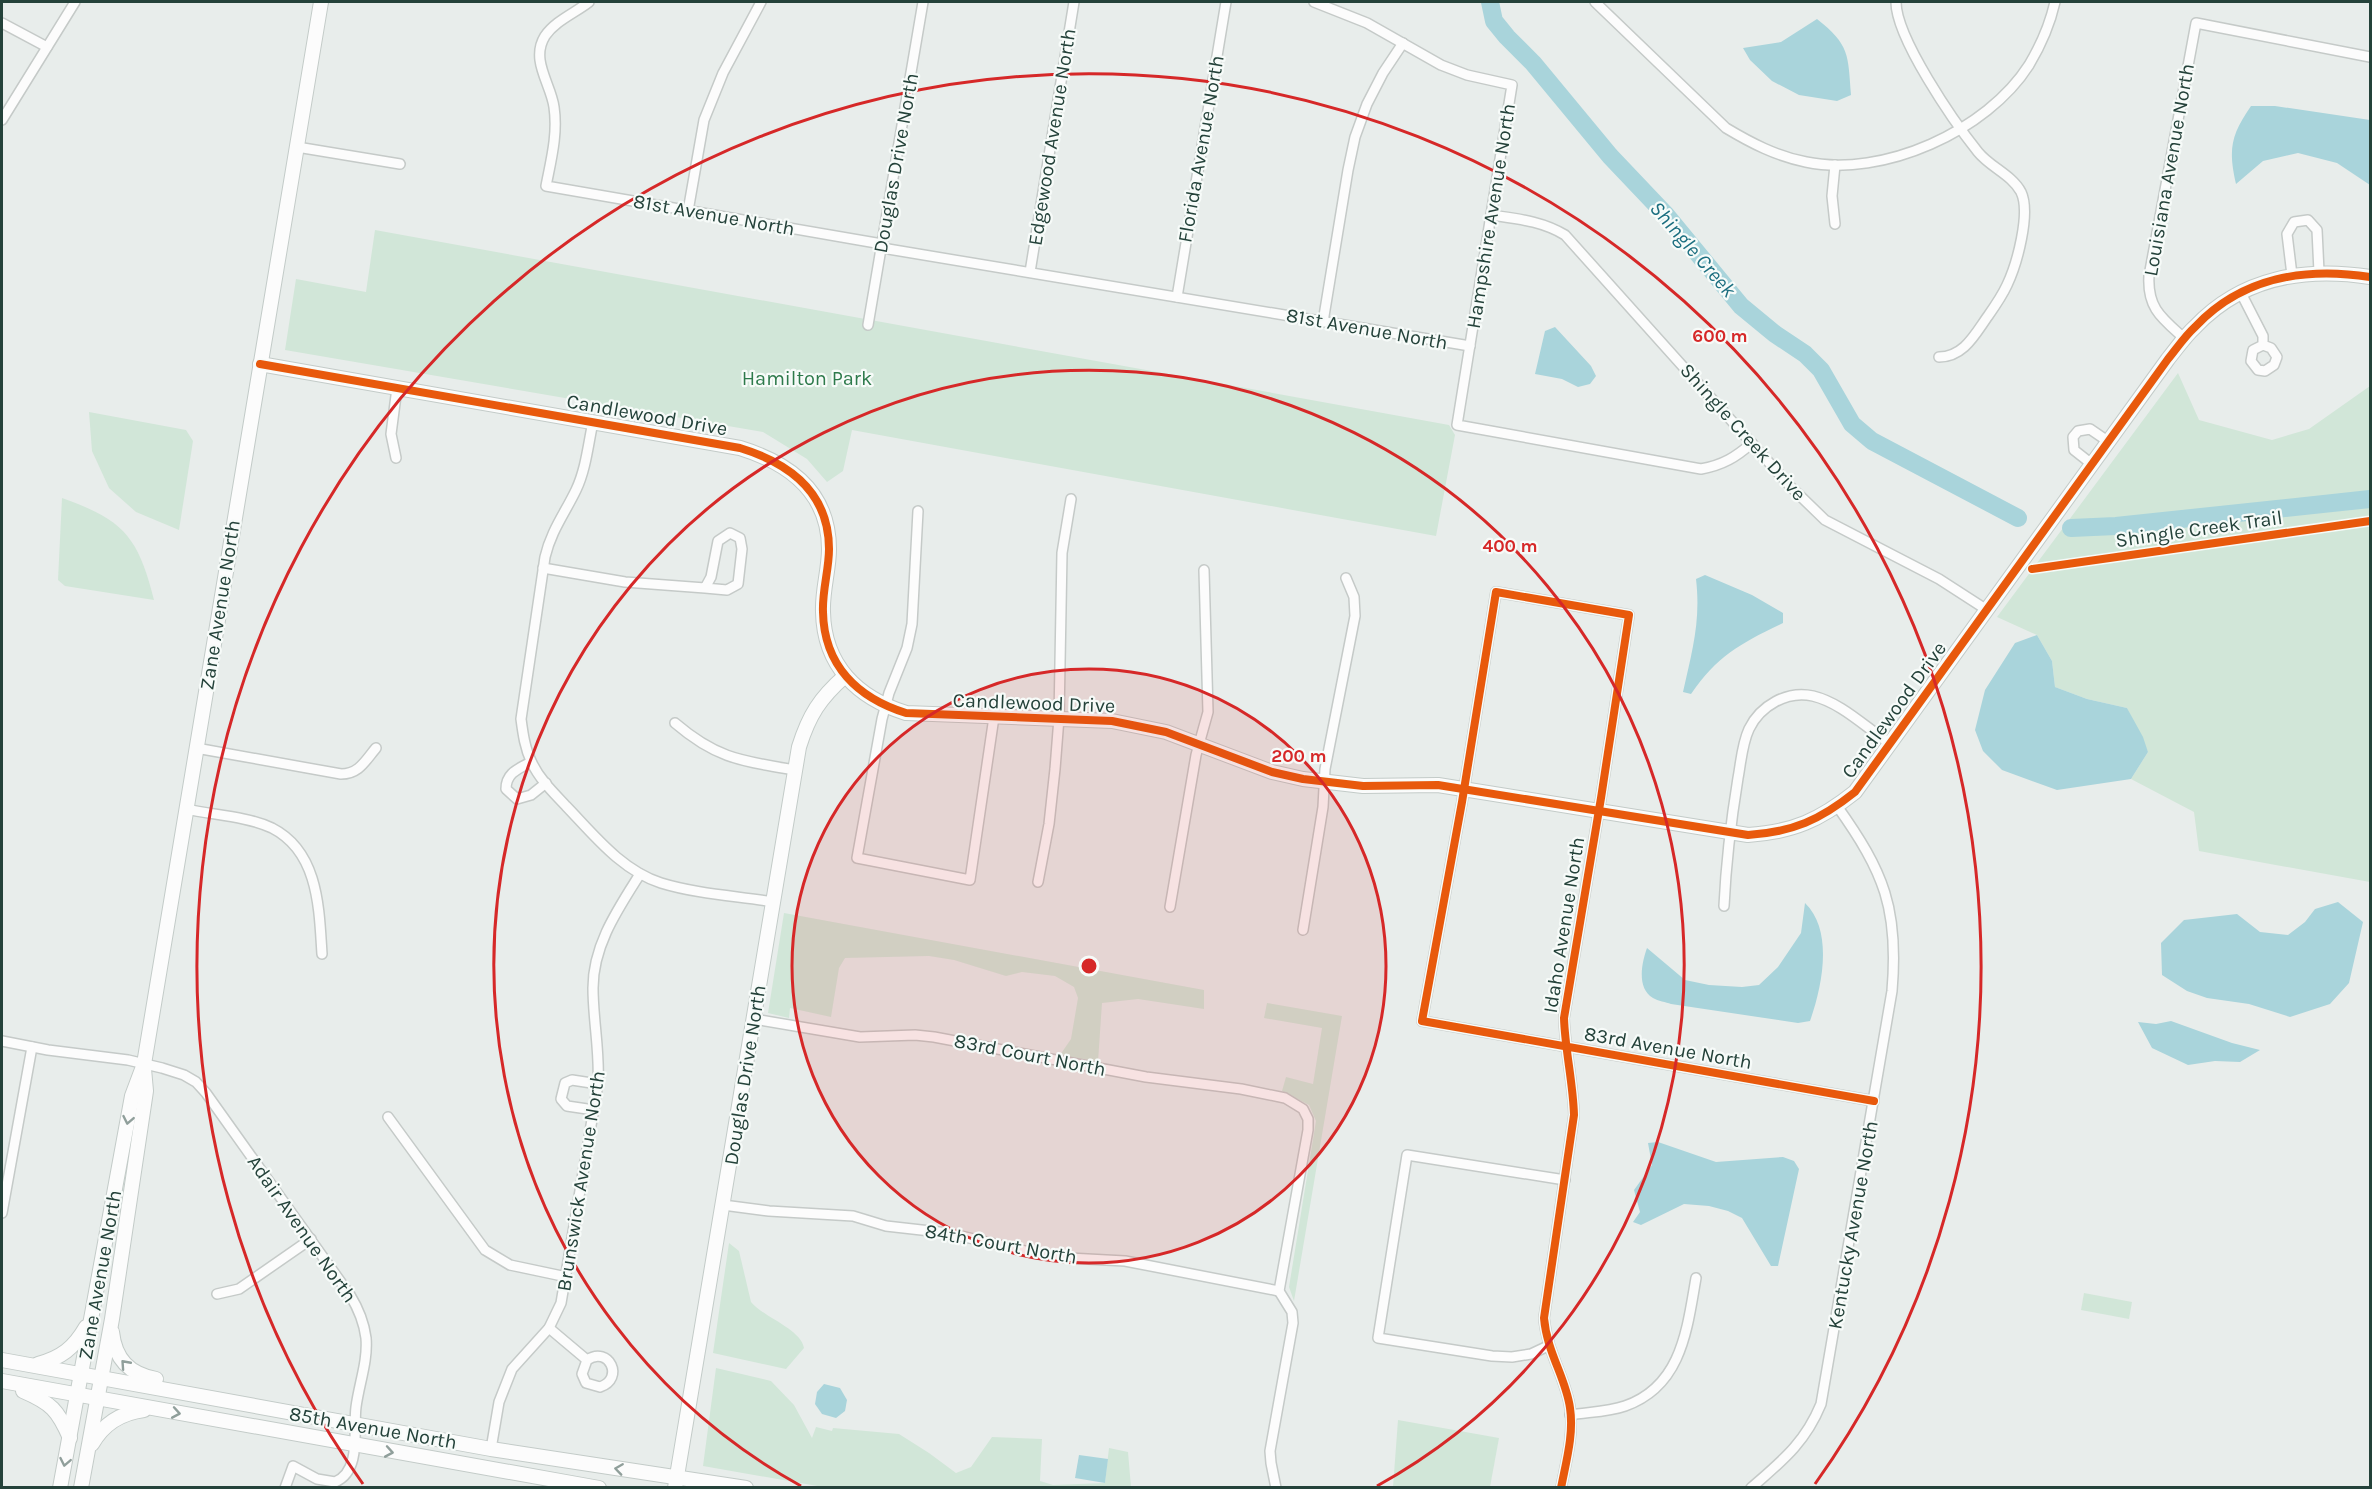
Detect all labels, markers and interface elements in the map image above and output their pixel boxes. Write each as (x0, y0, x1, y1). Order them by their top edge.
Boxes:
street label: Edgewood Avenue North (1023, 27, 1081, 247)
street label: Florida Avenue North (1173, 54, 1229, 244)
street label: Louisiana Avenue North (2139, 62, 2199, 278)
street label: Douglas Drive North (869, 71, 923, 255)
street label: Hampshire Avenue North (1462, 102, 1520, 330)
street label: 81st Avenue North (631, 189, 797, 241)
water label: Shingle Creek (1645, 196, 1741, 302)
street label: 81st Avenue North (1284, 303, 1450, 355)
text: 600 m (1692, 325, 1748, 347)
street label: Shingle Creek Drive (1675, 359, 1811, 505)
park label: Hamilton Park (742, 367, 872, 390)
street label: Candlewood Drive (565, 390, 729, 440)
street label: Shingle Creek Trail (2114, 506, 2284, 552)
street label: Zane Avenue North (195, 518, 245, 692)
text: 400 m (1482, 535, 1538, 557)
street label: Candlewood Drive (1837, 637, 1951, 783)
street label: Candlewood Drive (952, 689, 1116, 717)
text: 200 m (1271, 745, 1327, 767)
street label: Idaho Avenue North (1539, 835, 1589, 1015)
centre of rings (1079, 956, 1099, 976)
street label: Douglas Drive North (719, 983, 771, 1167)
street label: 83rd Avenue North (1582, 1022, 1754, 1074)
street label: 83rd Court North (952, 1029, 1108, 1081)
street label: Brunswick Avenue North (552, 1069, 610, 1293)
one-way arrow (122, 1114, 135, 1124)
street label: Kentucky Avenue North (1823, 1119, 1883, 1331)
street label: Adair Avenue North (243, 1151, 361, 1307)
street label: Zane Avenue North (74, 1188, 126, 1362)
street label: 84th Court North (923, 1219, 1079, 1269)
one-way arrow (121, 1360, 132, 1371)
street label: 85th Avenue North (287, 1402, 459, 1454)
one-way arrow (171, 1406, 181, 1419)
one-way arrow (384, 1445, 394, 1457)
one-way arrow (59, 1457, 72, 1467)
one-way arrow (614, 1463, 623, 1475)

